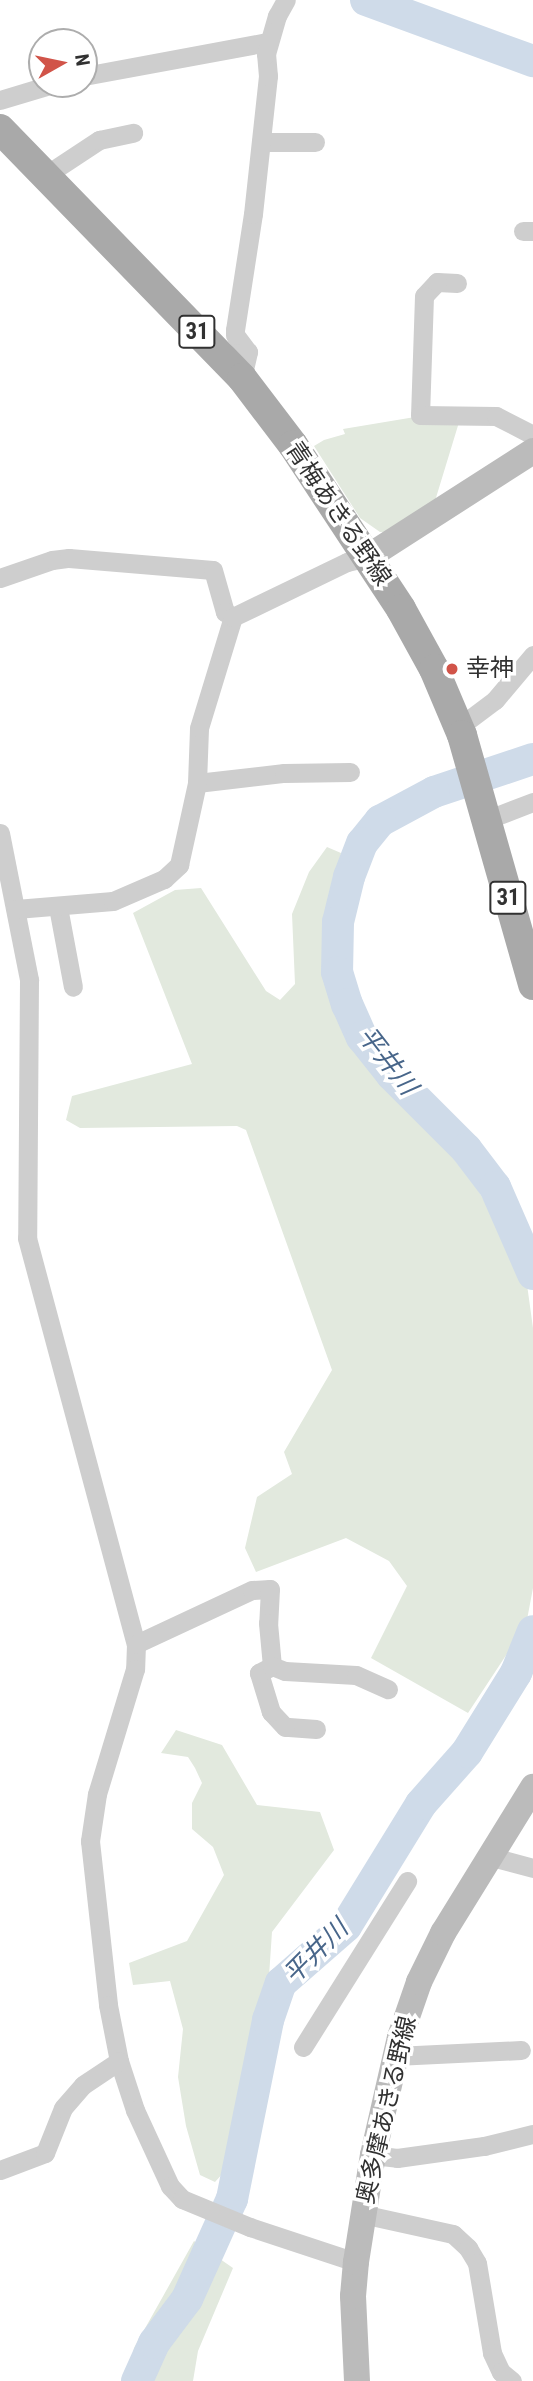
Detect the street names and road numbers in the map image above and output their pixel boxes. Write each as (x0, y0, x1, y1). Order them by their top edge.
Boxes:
road number: 31 (178, 312, 216, 352)
street label: 青梅あきる野線 (279, 436, 397, 592)
road number: 31 (489, 878, 527, 917)
street label: 奥多摩あきる野線 (351, 2013, 423, 2207)

